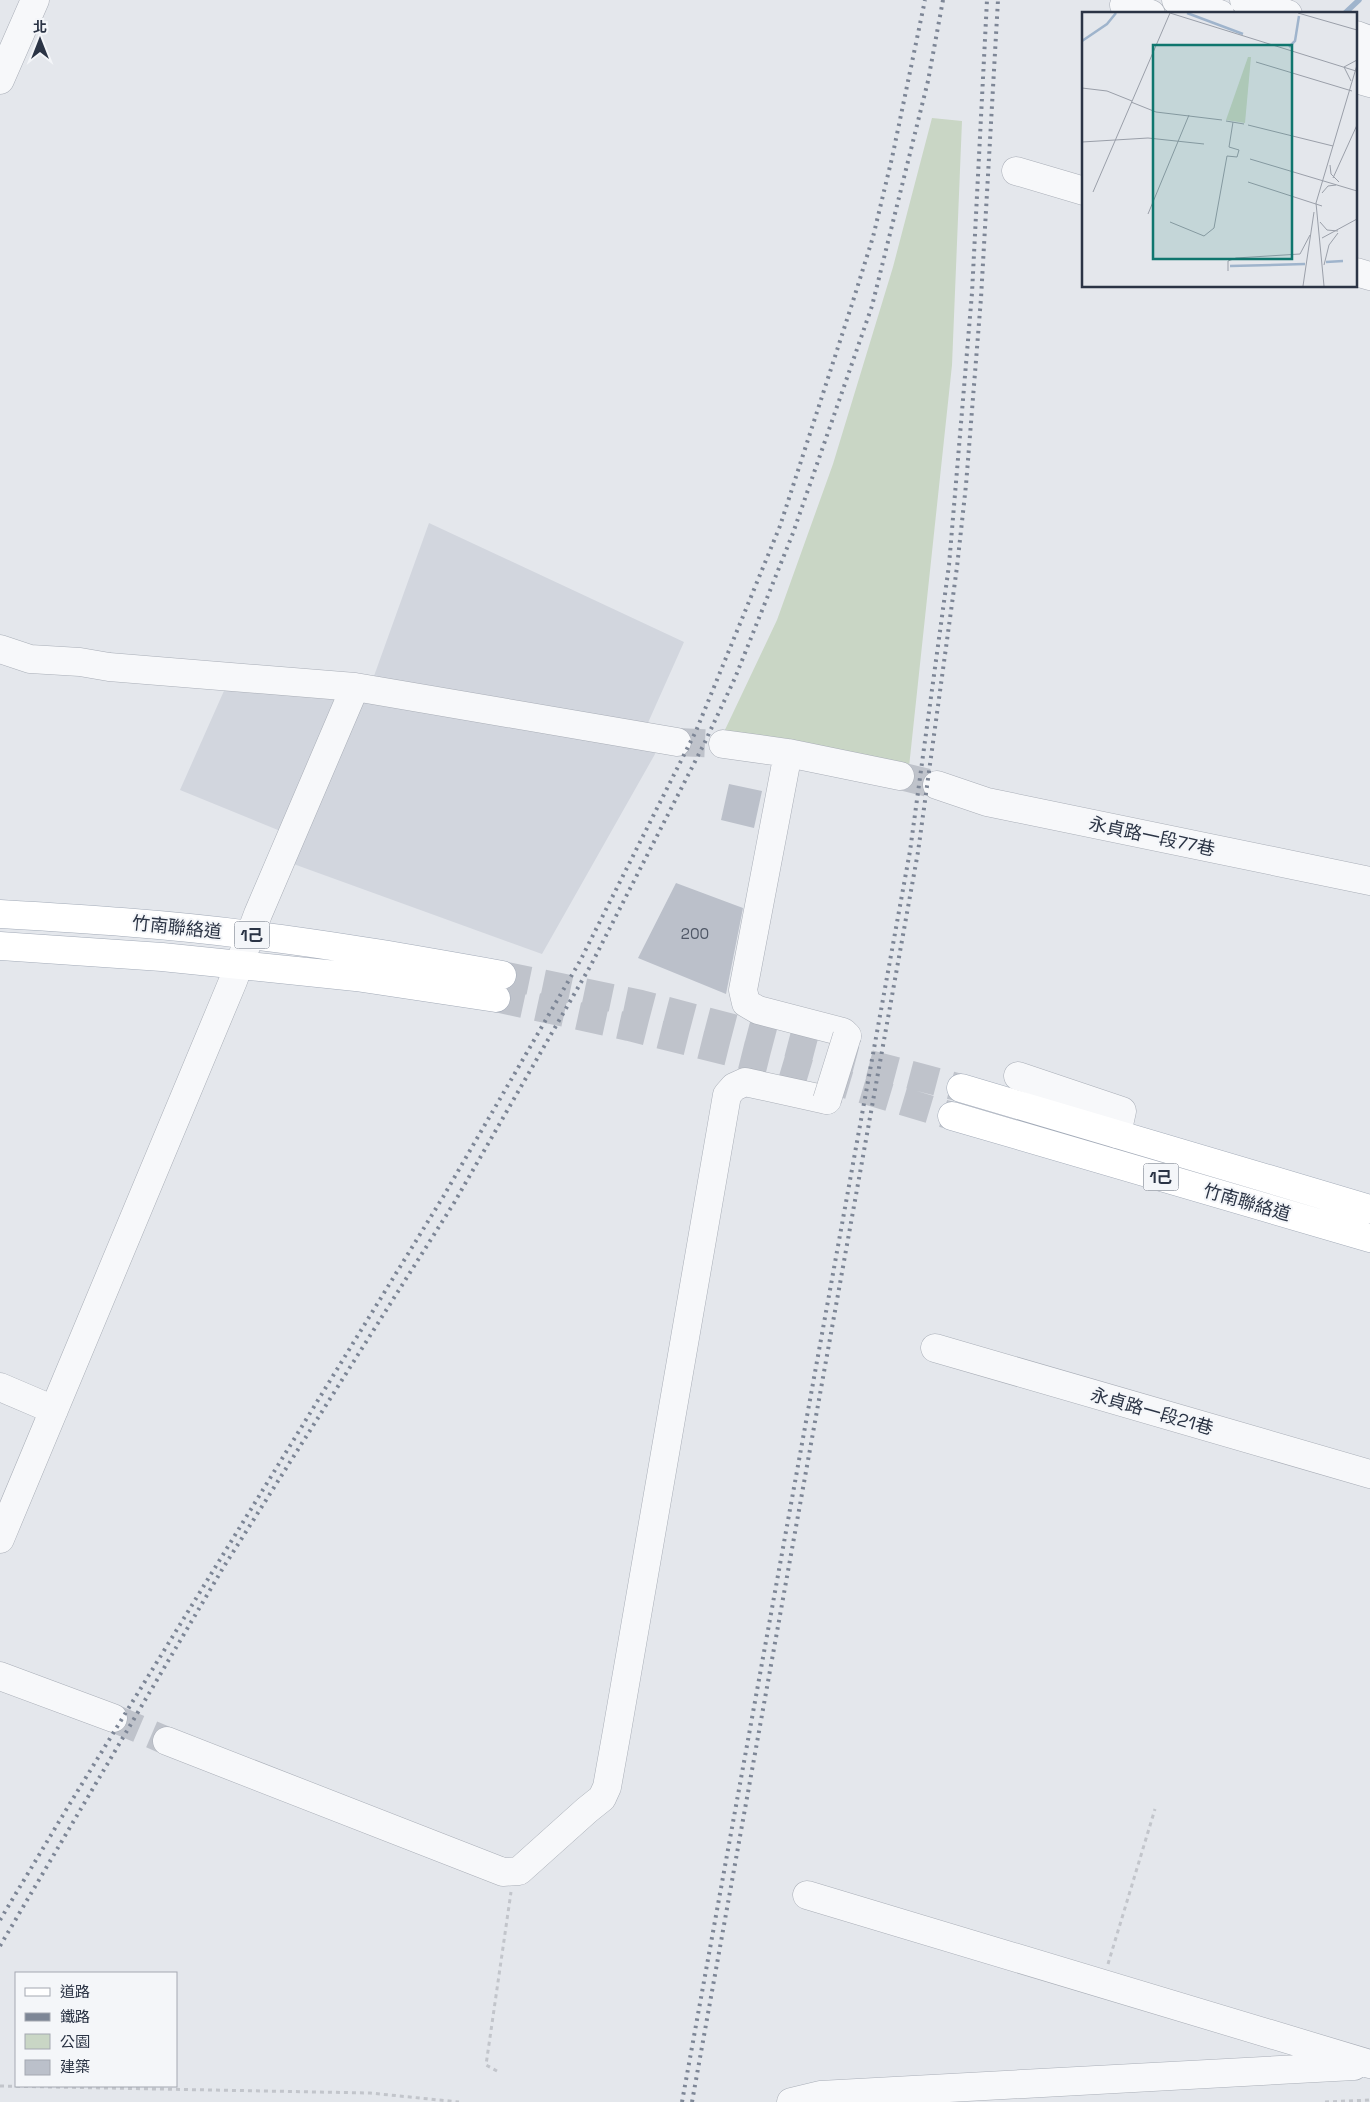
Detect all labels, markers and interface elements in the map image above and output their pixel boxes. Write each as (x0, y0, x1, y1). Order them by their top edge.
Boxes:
inset map (1082, 12, 1358, 288)
north arrow (15, 15, 65, 65)
text: 北 (33, 18, 47, 36)
street label: 永貞路一段77巷 (1087, 811, 1217, 861)
street label: 竹南聯絡道 (131, 911, 223, 943)
road number: 1己 (234, 922, 270, 948)
house number: 200 (681, 924, 709, 943)
road number: 1己 (1144, 1164, 1178, 1190)
street label: 竹南聯絡道 (1201, 1179, 1293, 1225)
street label: 永貞路一段21巷 (1088, 1383, 1216, 1439)
legend (15, 1972, 178, 2087)
text: 道路 (60, 1982, 90, 2001)
text: 鐵路 (60, 2007, 90, 2026)
text: 公園 (60, 2032, 90, 2051)
text: 建築 (60, 2057, 90, 2076)

